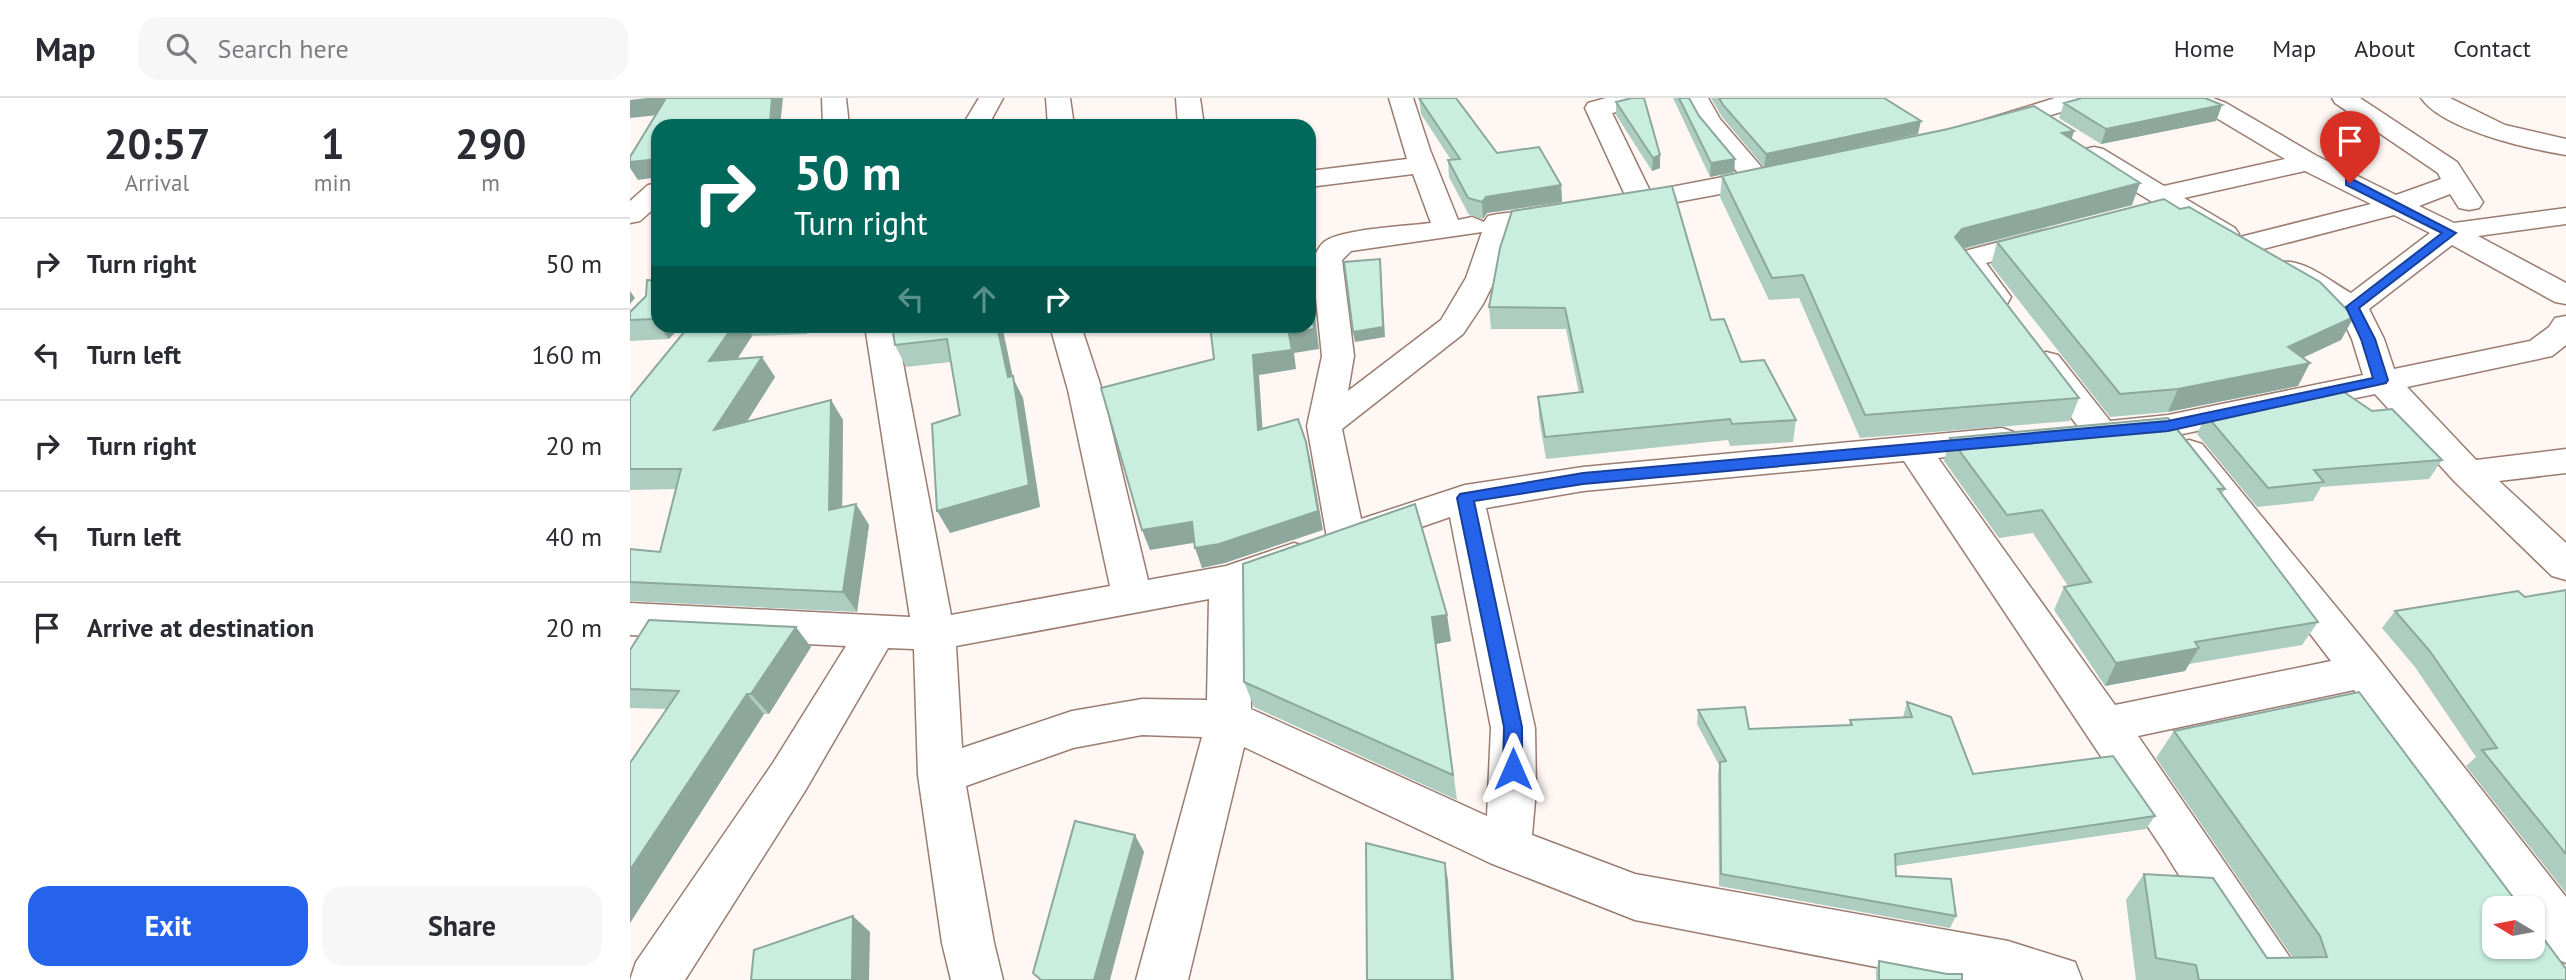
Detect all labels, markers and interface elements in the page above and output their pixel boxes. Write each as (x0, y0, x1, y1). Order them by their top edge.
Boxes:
search box (138, 17, 628, 80)
text: Map (35, 27, 96, 70)
icon: search (162, 29, 200, 67)
text: Search here (218, 32, 349, 65)
text: Home (2174, 33, 2234, 64)
text: Map (2272, 33, 2316, 64)
text: About (2354, 33, 2415, 64)
text: Contact (2453, 33, 2531, 64)
pin (2320, 111, 2380, 183)
text: 20:57 (104, 116, 210, 171)
text: 1 (321, 116, 344, 171)
text: 290 (455, 116, 526, 171)
icon: arrive (2331, 122, 2369, 160)
text: 50 m (794, 140, 901, 204)
icon: right (679, 147, 770, 238)
text: Arrival (125, 168, 189, 197)
text: min (314, 168, 351, 197)
text: m (481, 168, 500, 197)
text: Turn right (794, 202, 928, 244)
icon: right (28, 245, 66, 283)
text: Turn right (87, 247, 196, 280)
text: 50 m (546, 247, 602, 280)
icon: left (892, 280, 930, 318)
icon: ahead (965, 280, 1003, 318)
icon: right (1038, 280, 1076, 318)
icon: left (28, 336, 66, 374)
text: Turn left (87, 338, 181, 371)
text: 160 m (531, 338, 602, 371)
icon: right (28, 427, 66, 465)
text: Turn right (87, 429, 196, 462)
text: 20 m (546, 429, 602, 462)
icon: left (28, 518, 66, 556)
text: Turn left (87, 520, 181, 553)
text: 40 m (546, 520, 602, 553)
icon: arrive (28, 609, 66, 647)
text: Arrive at destination (87, 611, 314, 644)
text: 20 m (546, 611, 602, 644)
position arrow (1476, 732, 1550, 806)
button: Exit (28, 886, 308, 966)
button: Share (322, 886, 602, 966)
north arrow (2482, 896, 2544, 959)
map controls (2482, 896, 2545, 959)

